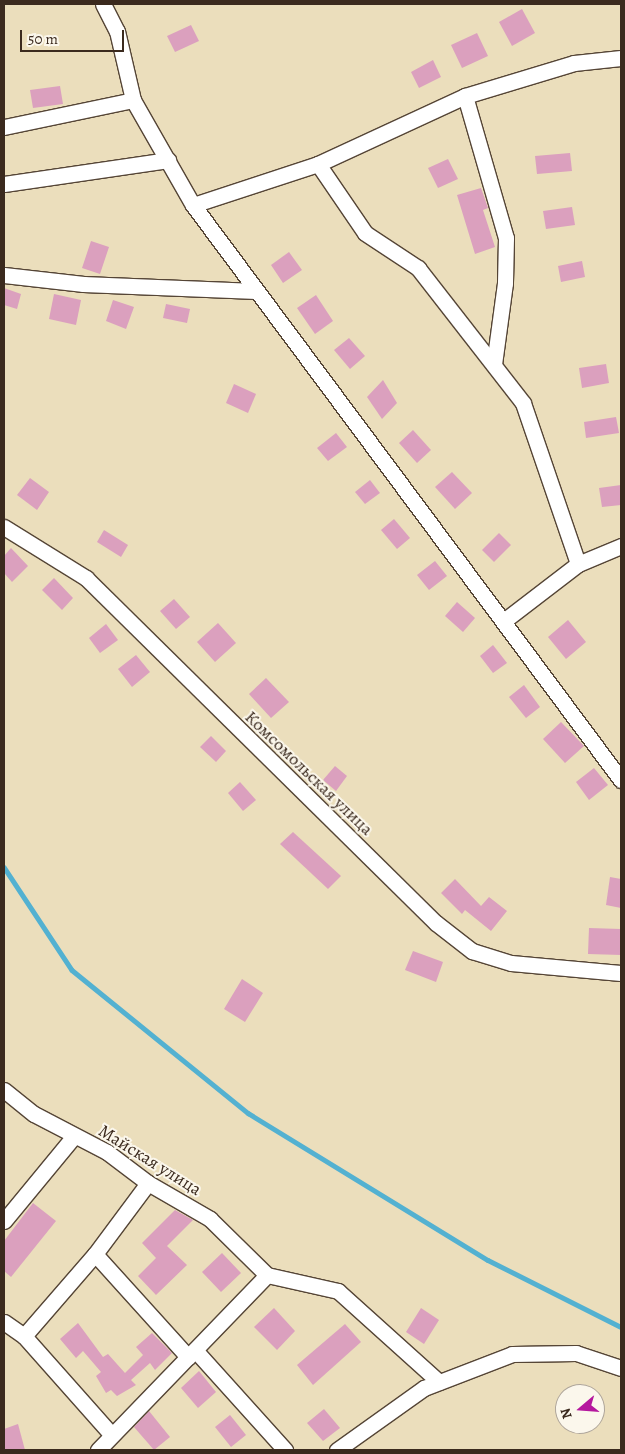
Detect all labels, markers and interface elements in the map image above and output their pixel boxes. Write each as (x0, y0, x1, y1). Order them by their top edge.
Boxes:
scale bar (22, 20, 126, 52)
text: 50 m (28, 29, 58, 49)
street label: Комсомольская улица (240, 706, 378, 840)
street label: Майская улица (95, 1120, 205, 1200)
north arrow (555, 1384, 605, 1434)
text: N (556, 1406, 577, 1421)

